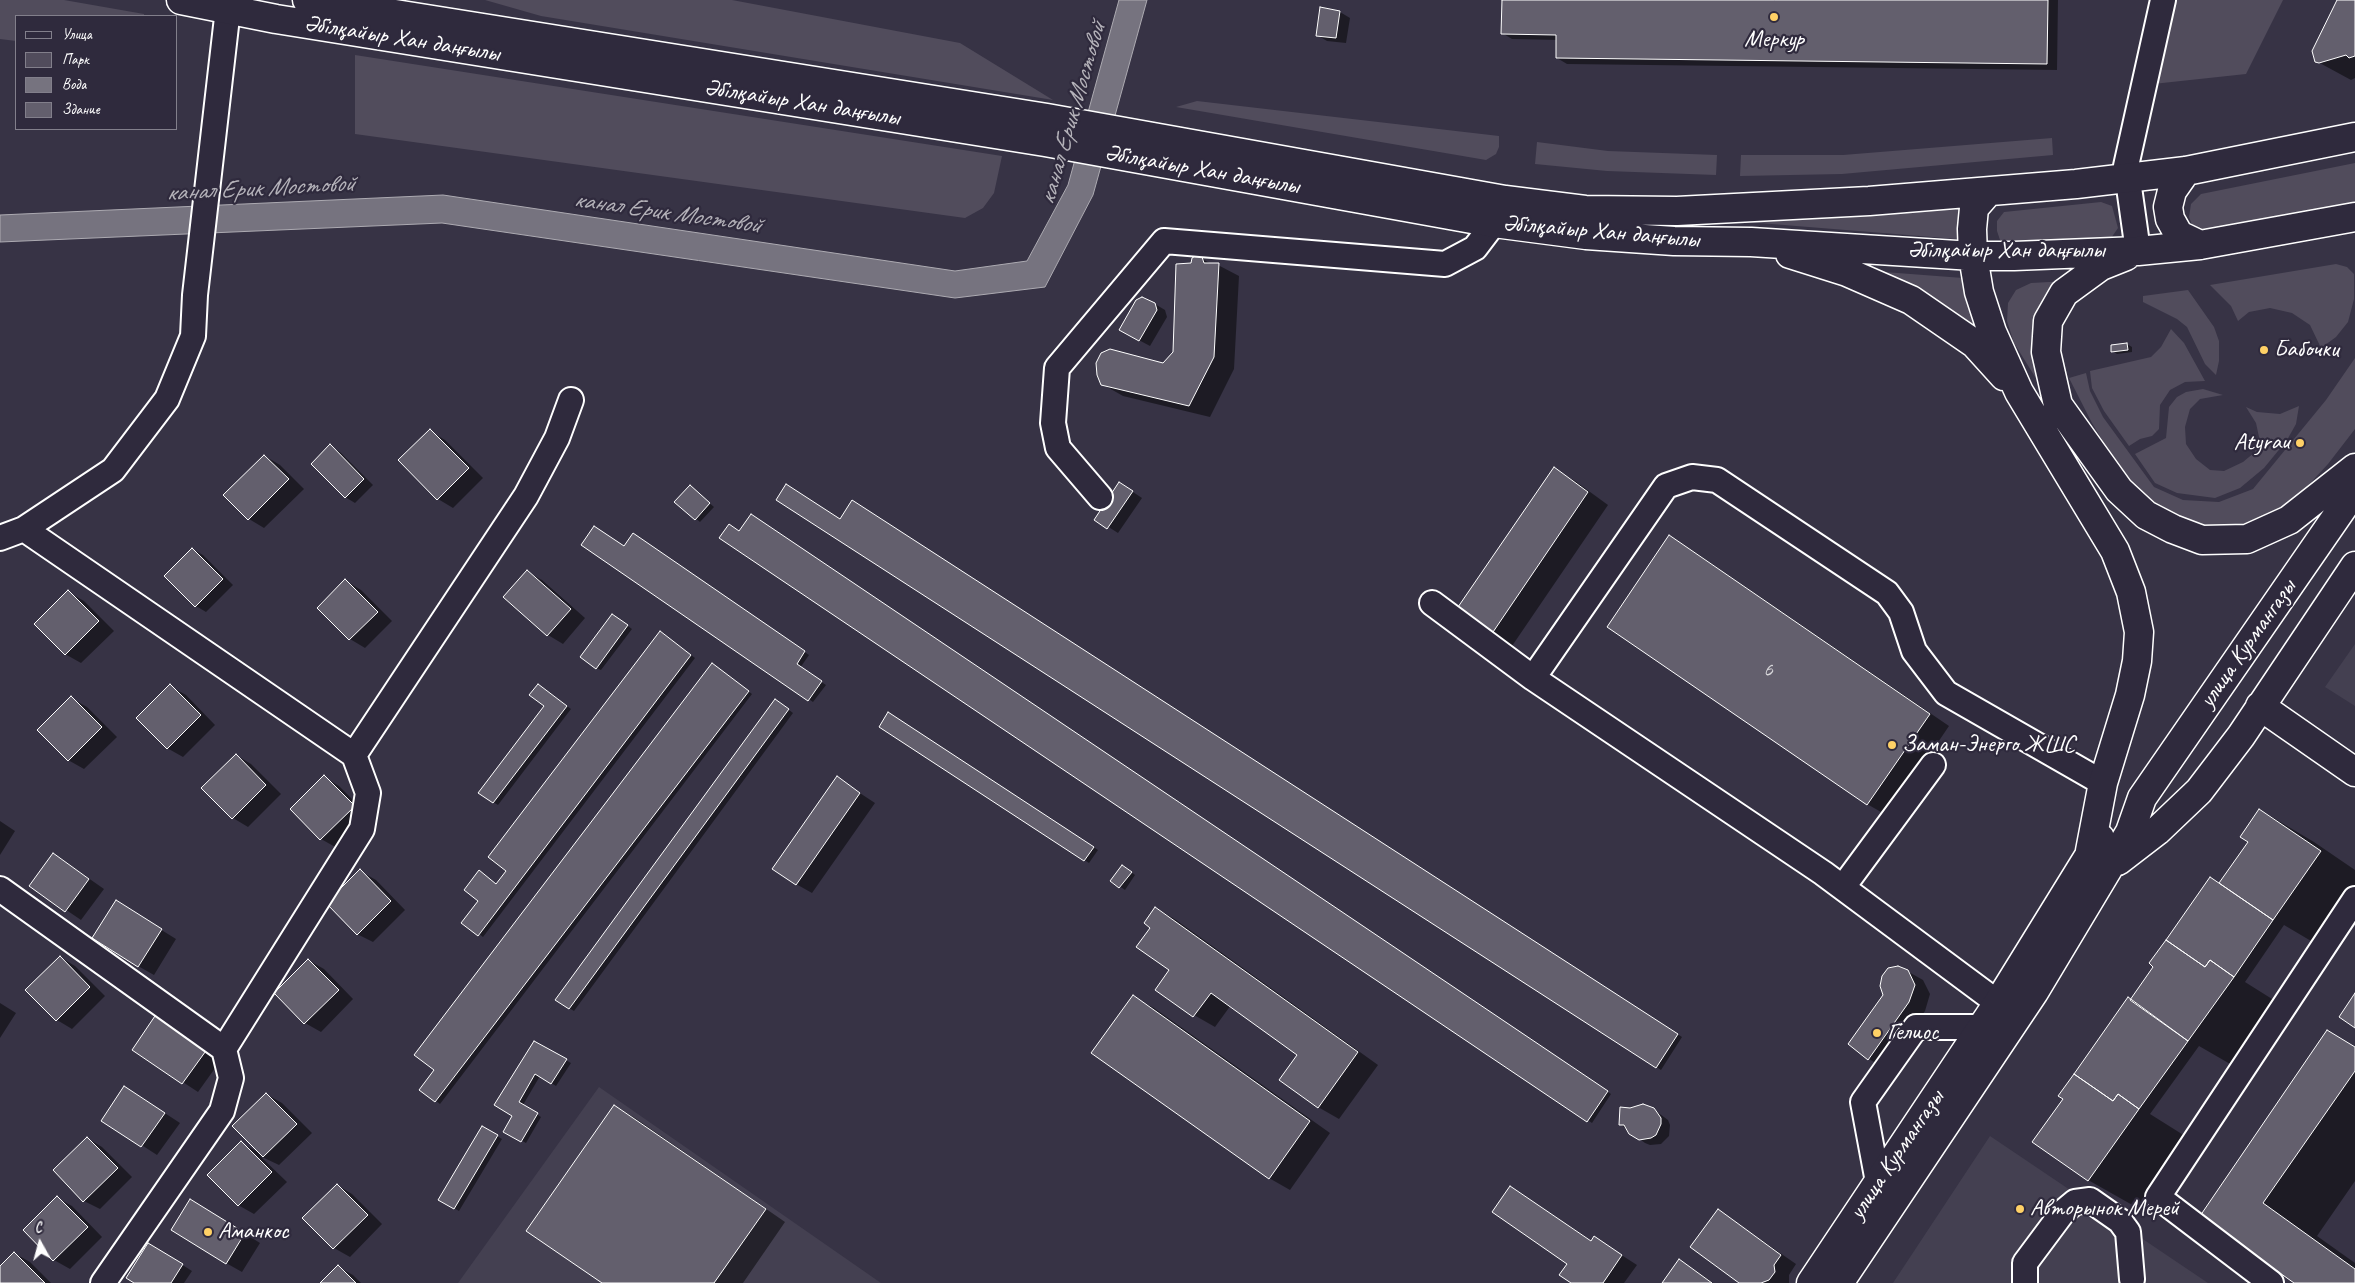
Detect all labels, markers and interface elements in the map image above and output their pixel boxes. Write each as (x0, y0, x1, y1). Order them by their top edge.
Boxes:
street label: Әбілқайыр Хан даңғылы (302, 9, 502, 69)
marker: Меркур (1768, 11, 1780, 23)
legend (15, 15, 178, 130)
water label: канал Ерик Мостовой (1033, 19, 1113, 209)
text: Улица (62, 25, 92, 44)
place label: Меркур (1744, 26, 1804, 54)
text: Парк (62, 50, 89, 69)
street label: Әбілқайыр Хан даңғылы (702, 73, 902, 133)
text: Вода (62, 75, 86, 94)
text: Здание (62, 100, 100, 119)
street label: Әбілқайыр Хан даңғылы (1102, 139, 1302, 201)
water label: канал Ерик Мостовой (165, 169, 355, 209)
water label: канал Ерик Мостовой (572, 185, 762, 241)
street label: Әбілқайыр Хан даңғылы (1502, 209, 1700, 255)
street label: Әбілқайыр Хан даңғылы (1907, 237, 2105, 265)
place label: Бабочки (2274, 336, 2339, 364)
marker: Бабочки (2258, 344, 2270, 356)
place label: Atyrau (2234, 429, 2290, 457)
marker: Atyrau (2294, 437, 2306, 449)
street label: улица Курмангазы (2193, 574, 2303, 714)
house number: 6 (1763, 657, 1773, 683)
place label: Заман-Энерго ЖШС (1902, 731, 2075, 759)
marker: Заман-Энерго ЖШС (1886, 739, 1898, 751)
place label: Гелиос (1887, 1019, 1938, 1047)
marker: Гелиос (1871, 1027, 1883, 1039)
street label: улица Курмангазы (1843, 1085, 1951, 1225)
place label: Авторынок Мерей (2030, 1195, 2179, 1223)
marker: Авторынок Мерей (2014, 1203, 2026, 1215)
north arrow (15, 1218, 65, 1268)
place label: Аманкос (218, 1218, 288, 1246)
text: С (34, 1219, 43, 1236)
marker: Аманкос (202, 1226, 214, 1238)

